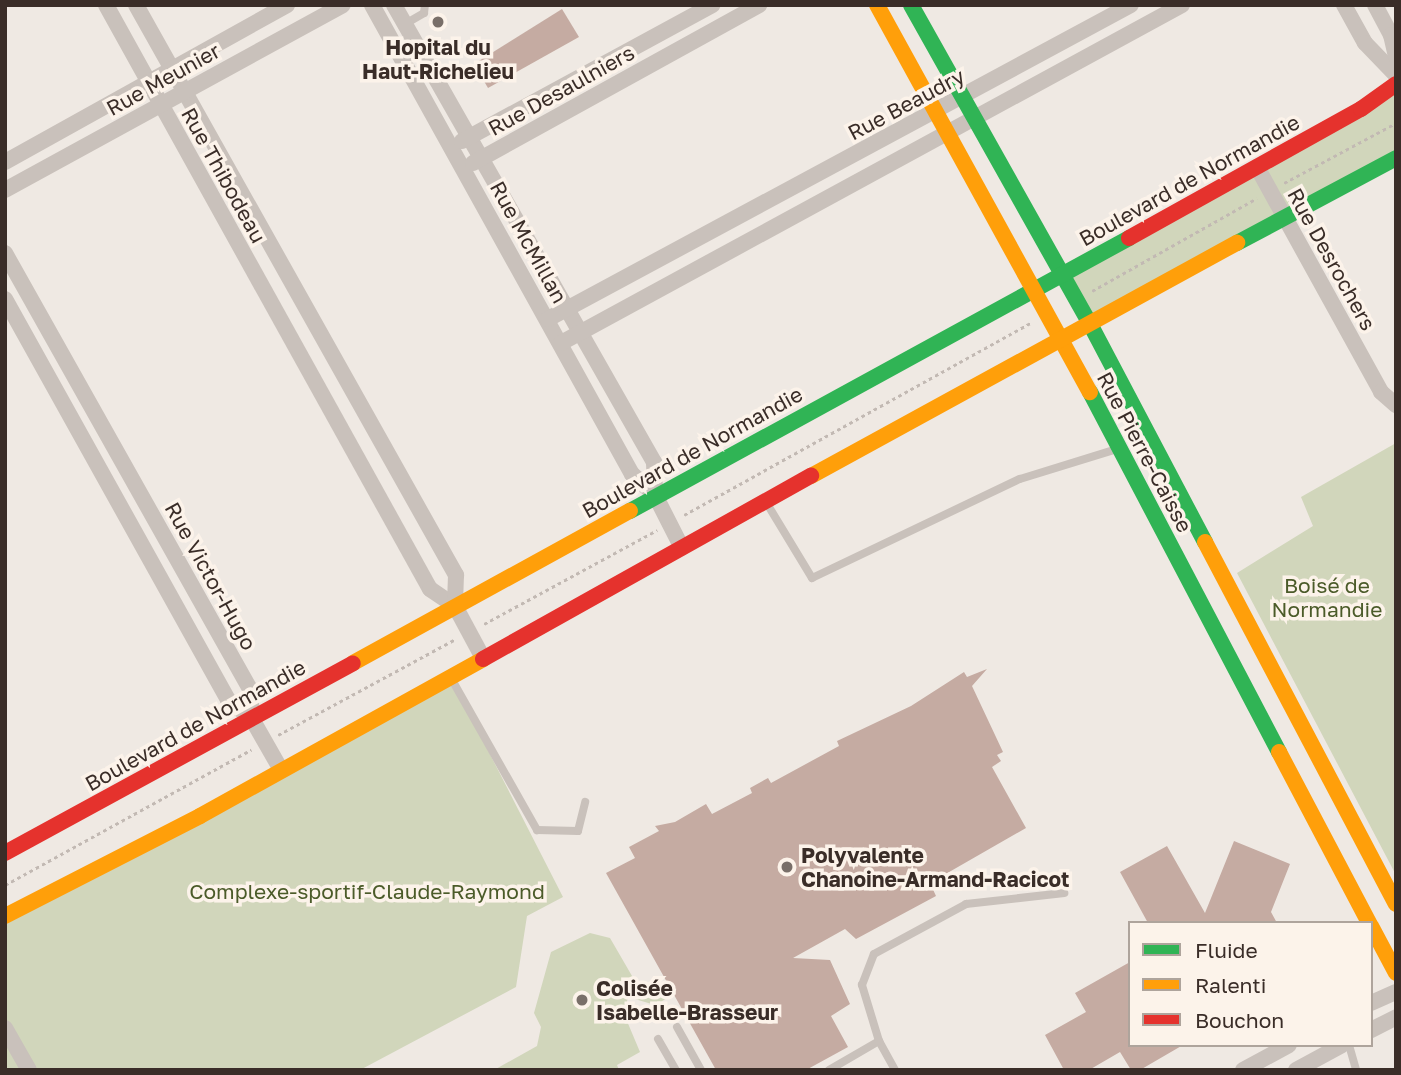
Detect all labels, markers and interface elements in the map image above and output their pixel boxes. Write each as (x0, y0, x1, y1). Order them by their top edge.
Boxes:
marker: Hopital du Haut-Richelieu (428, 12, 448, 32)
place label: Hopital du Haut-Richelieu (362, 34, 514, 84)
street label: Rue Meunier (102, 37, 224, 121)
street label: Rue Desaulniers (483, 39, 639, 141)
street label: Rue Beaudry (843, 63, 969, 145)
street label: Rue Thibodeau (176, 103, 272, 247)
street label: Boulevard de Normandie (1074, 109, 1304, 251)
street label: Rue McMillan (485, 177, 573, 307)
street label: Rue Desrochers (1283, 184, 1381, 334)
street label: Rue Pierre-Caisse (1092, 367, 1198, 537)
street label: Boulevard de Normandie (577, 381, 807, 523)
street label: Rue Victor-Hugo (160, 498, 262, 654)
park label: Boisé de Normandie (1272, 572, 1382, 622)
street label: Boulevard de Normandie (80, 654, 310, 796)
place label: Polyvalente Chanoine-Armand-Racicot (801, 842, 1069, 892)
marker: Polyvalente Chanoine-Armand-Racicot (779, 859, 795, 875)
park label: Complexe-sportif-Claude-Raymond (189, 878, 545, 904)
legend (1128, 921, 1373, 1047)
text: Fluide (1195, 937, 1258, 963)
text: Ralenti (1195, 972, 1266, 998)
place label: Colisée Isabelle-Brasseur (596, 975, 778, 1025)
marker: Colisée Isabelle-Brasseur (574, 992, 590, 1008)
text: Bouchon (1195, 1007, 1284, 1033)

